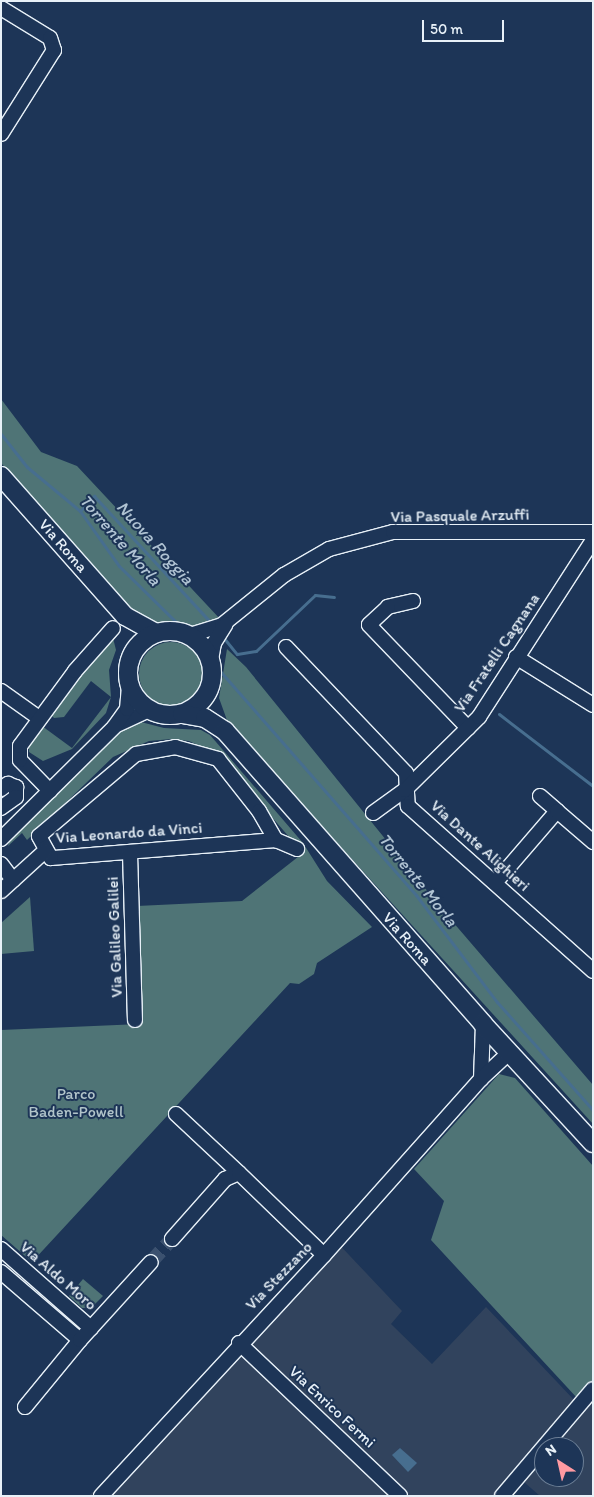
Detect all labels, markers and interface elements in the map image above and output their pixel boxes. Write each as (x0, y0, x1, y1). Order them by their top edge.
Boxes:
scale bar (424, 10, 506, 42)
text: 50 m (430, 20, 463, 38)
water label: Torrente Morla (74, 490, 166, 590)
water label: Nuova Roggia (112, 497, 198, 589)
street label: Via Pasquale Arzuffi (391, 505, 529, 527)
street label: Via Roma (35, 516, 91, 576)
street label: Via Fratelli Cagnana (450, 590, 544, 716)
street label: Via Dante Alighieri (426, 796, 534, 896)
street label: Via Leonardo da Vinci (55, 818, 203, 848)
water label: Torrente Morla (374, 829, 462, 931)
street label: Via Galileo Galilei (103, 876, 127, 998)
street label: Via Roma (378, 909, 436, 969)
park label: Parco Baden-Powell (29, 1084, 123, 1122)
street label: Via Aldo Moro (16, 1237, 100, 1315)
street label: Via Stezzano (242, 1238, 316, 1314)
street label: Via Enrico Fermi (285, 1362, 379, 1452)
north arrow (534, 1437, 584, 1487)
text: N (542, 1440, 559, 1460)

